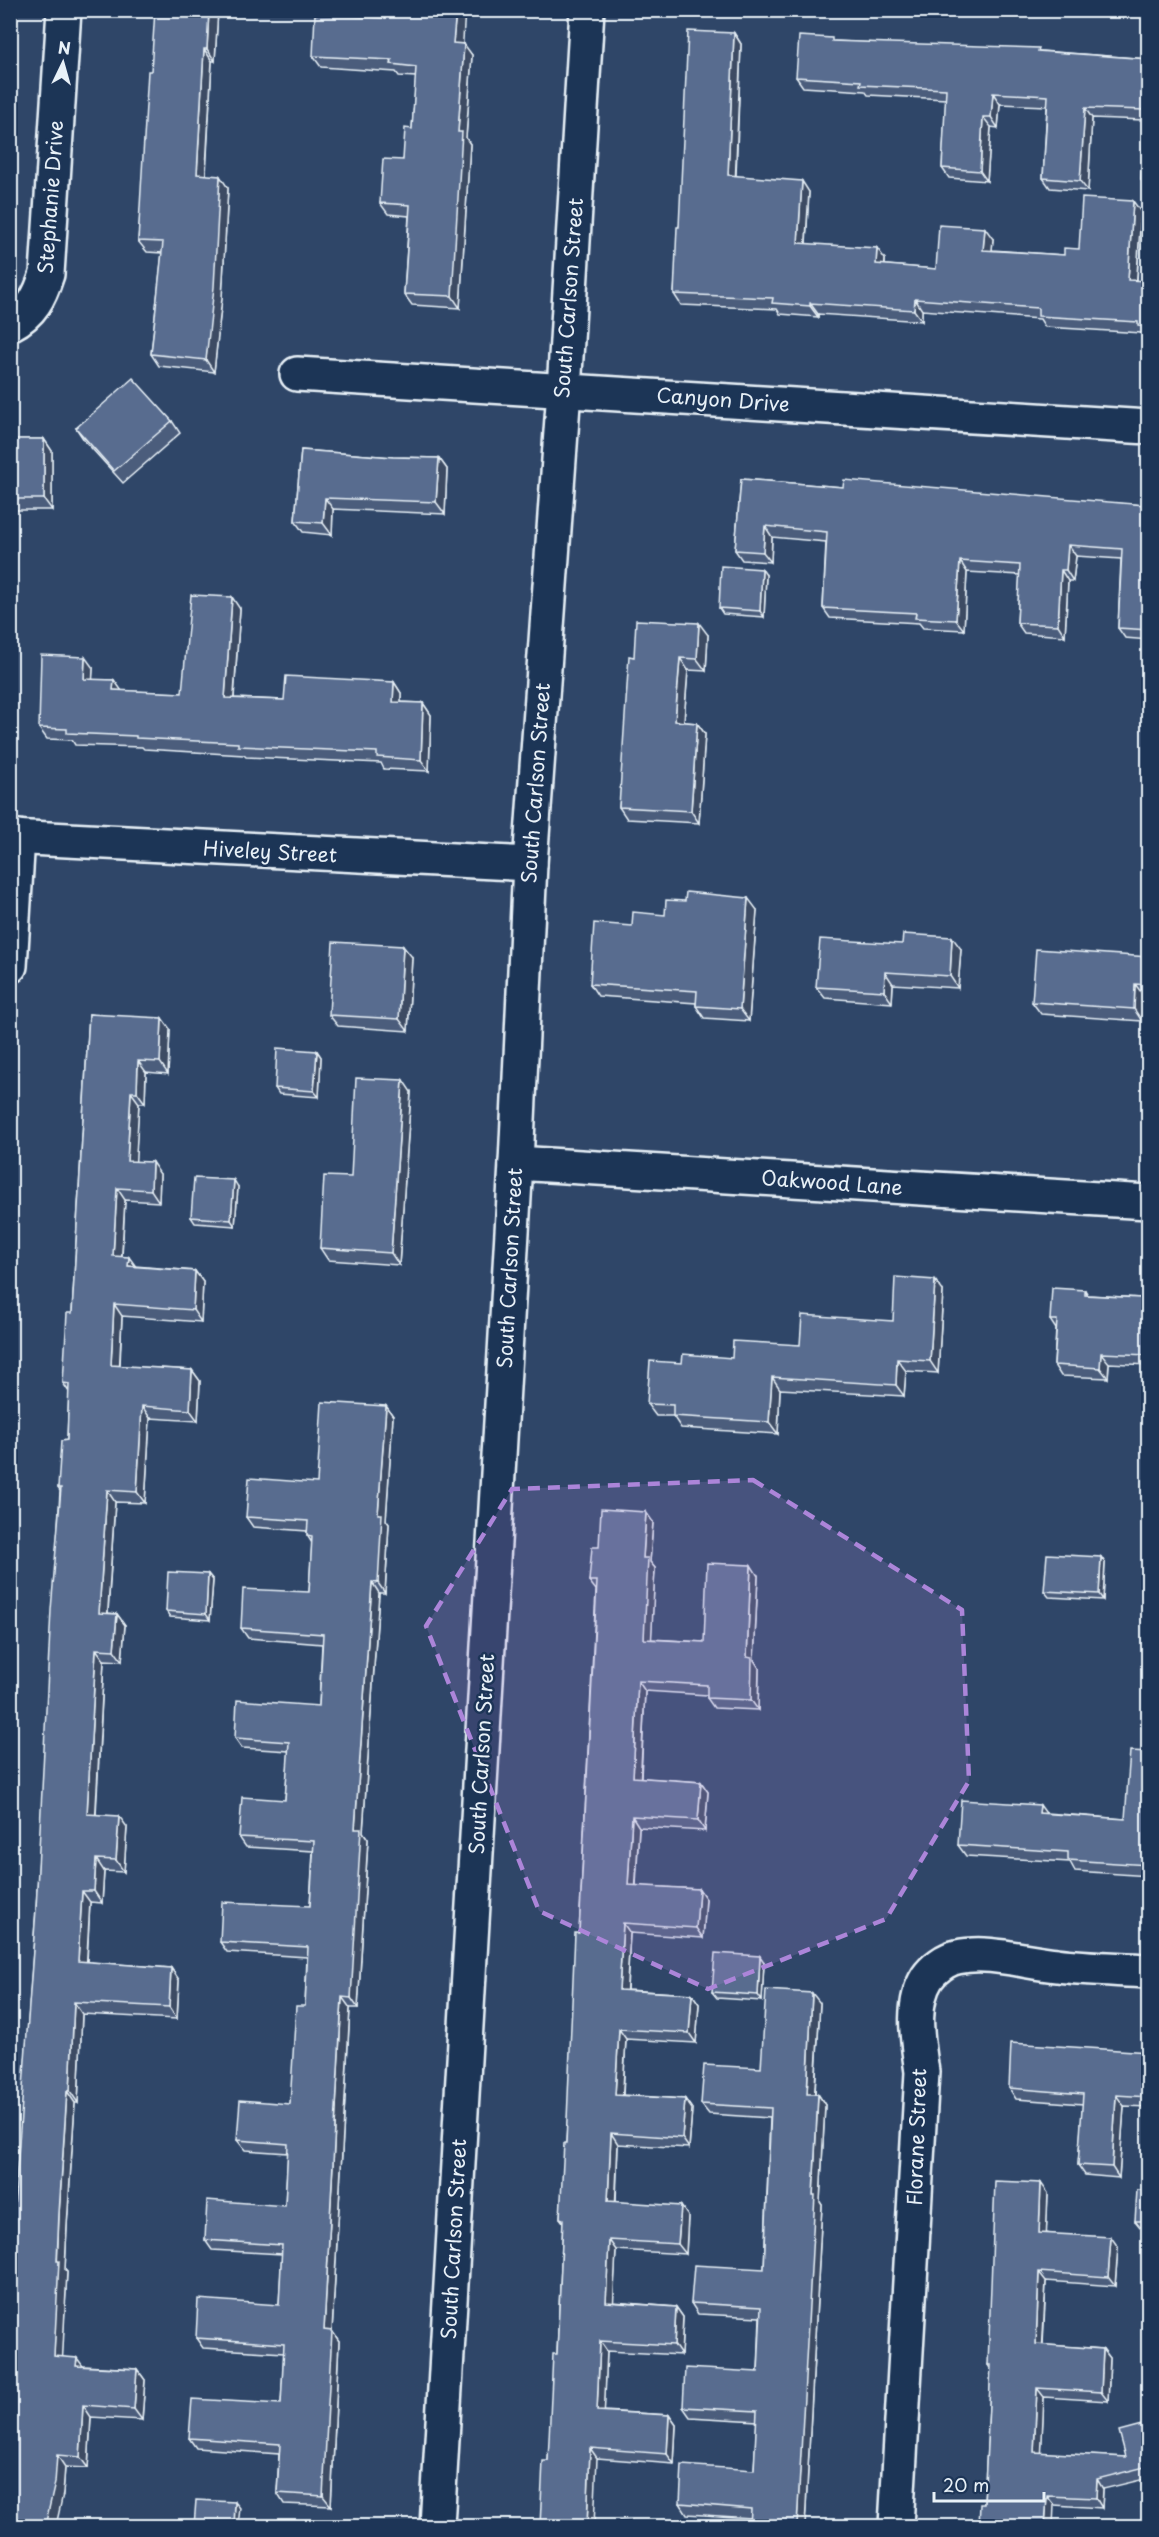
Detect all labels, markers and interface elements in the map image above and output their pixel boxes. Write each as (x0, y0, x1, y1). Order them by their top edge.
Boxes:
north arrow (33, 33, 93, 93)
text: N (57, 35, 72, 60)
street label: Stephanie Drive (30, 119, 70, 275)
street label: South Carlson Street (546, 197, 590, 399)
street label: Canyon Drive (656, 379, 791, 419)
street label: South Carlson Street (513, 682, 557, 884)
street label: Hiveley Street (202, 833, 338, 869)
street label: Oakwood Lane (760, 1162, 904, 1202)
street label: South Carlson Street (489, 1167, 529, 1369)
street label: South Carlson Street (461, 1653, 501, 1855)
street label: Florane Street (899, 2068, 933, 2206)
street label: South Carlson Street (433, 2138, 473, 2340)
scale bar (934, 2465, 1044, 2503)
text: 20 m (943, 2471, 989, 2498)

